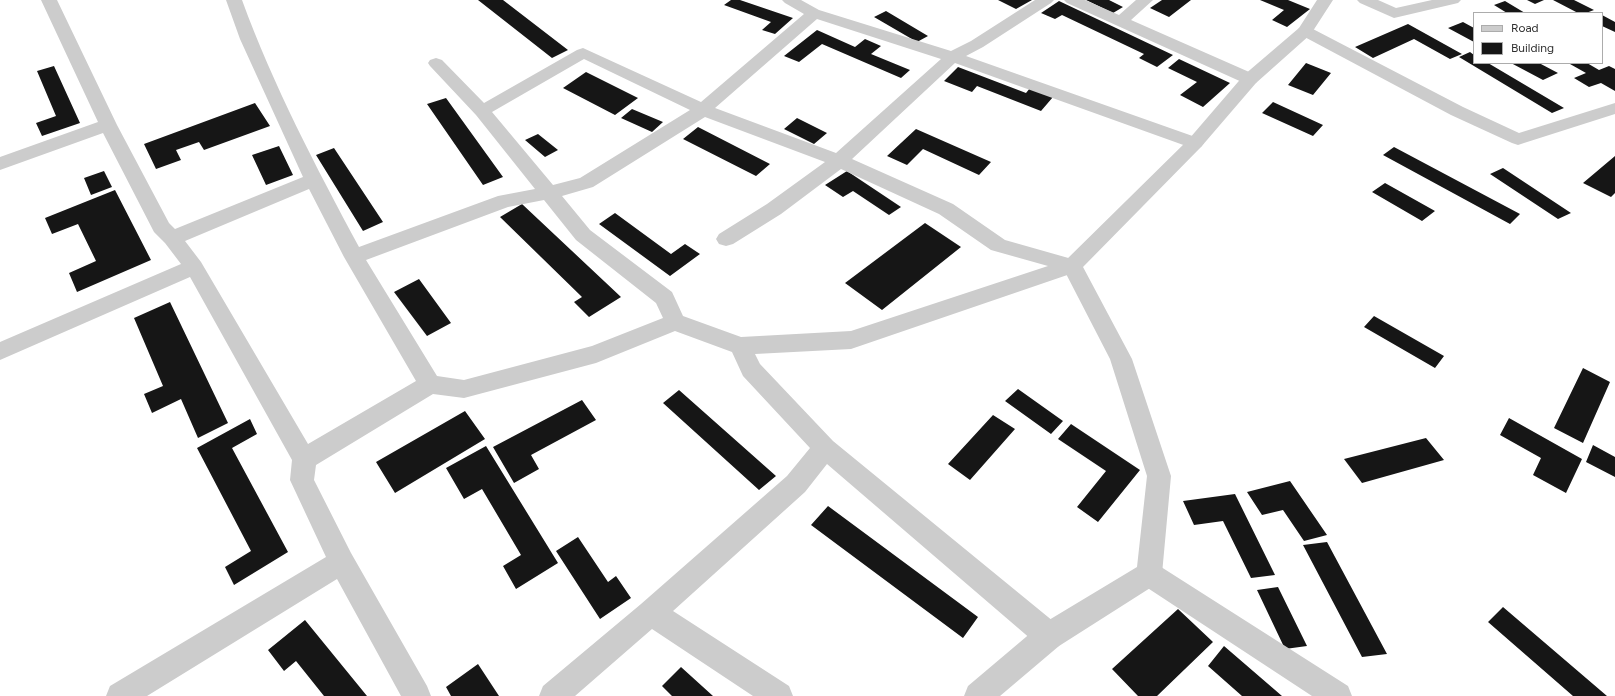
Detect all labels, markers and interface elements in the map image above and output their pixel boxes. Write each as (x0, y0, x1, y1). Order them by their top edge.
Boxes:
legend (1473, 12, 1603, 64)
text: Road (1511, 21, 1539, 35)
text: Building (1511, 41, 1554, 55)

